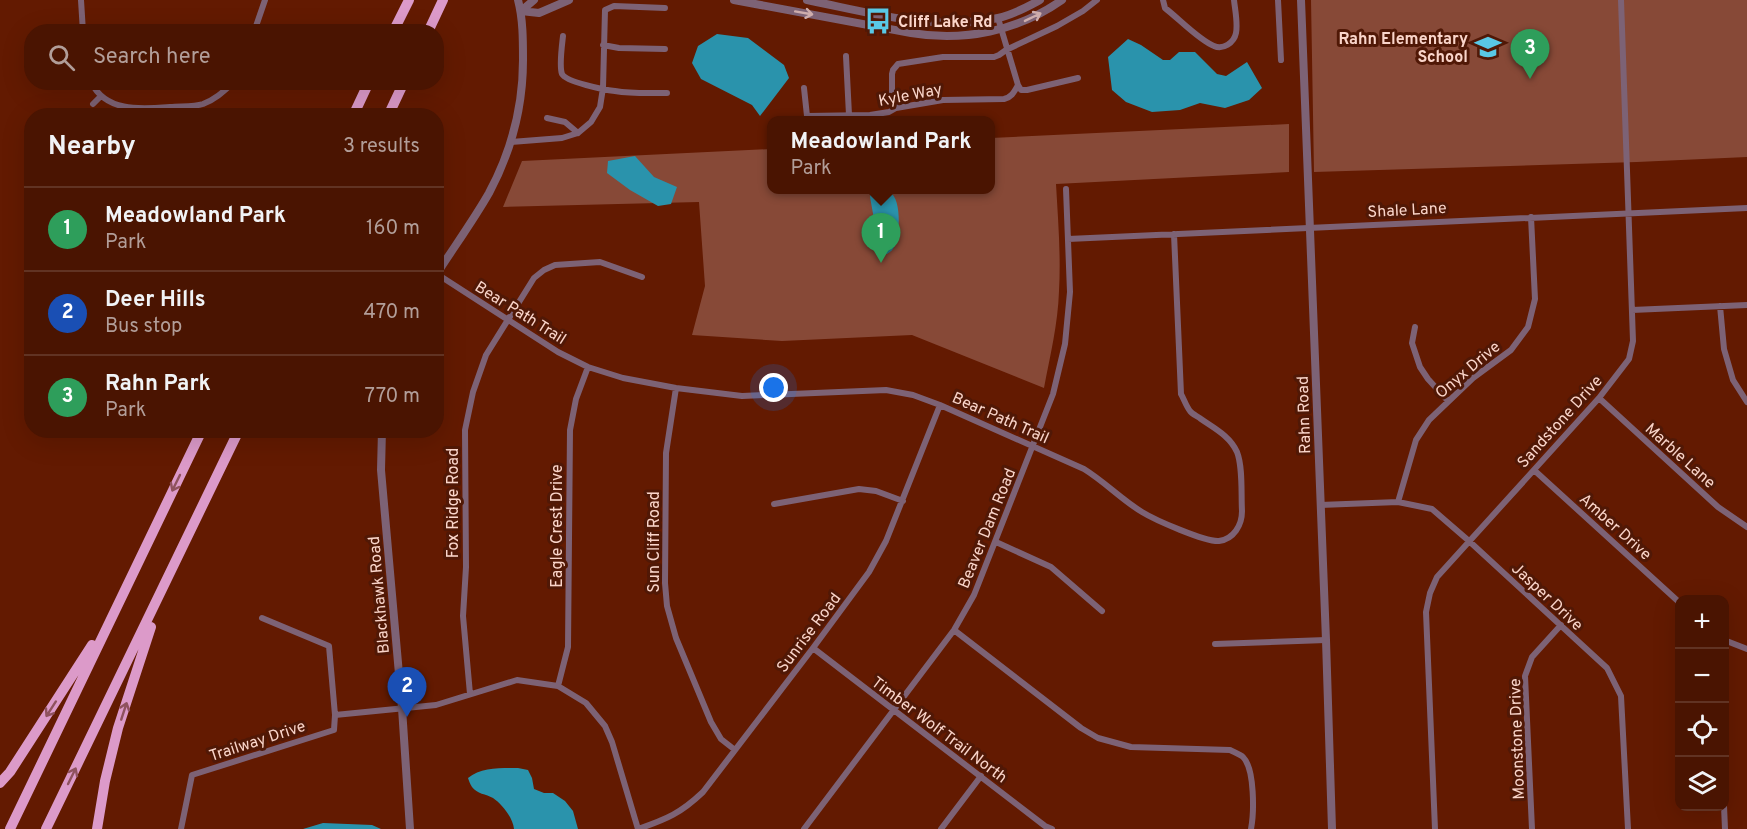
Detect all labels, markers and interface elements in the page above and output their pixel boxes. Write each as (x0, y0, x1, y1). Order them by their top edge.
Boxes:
bus stop icon: Cliff Lake Rd (863, 6, 893, 36)
one-way arrow (794, 8, 813, 19)
one-way arrow (1023, 10, 1041, 22)
place label: Cliff Lake Rd (898, 13, 992, 33)
search box (24, 24, 444, 90)
pin: 3 (1510, 29, 1550, 79)
place label: Rahn Elementary School (1338, 30, 1468, 68)
school or university icon: Rahn Elementary School (1473, 32, 1503, 62)
icon: search (45, 41, 78, 74)
text: Search here (93, 44, 211, 71)
street label: Kyle Way (877, 80, 944, 112)
popup (767, 116, 995, 194)
text: Meadowland Park (790, 129, 972, 156)
text: Nearby (48, 131, 136, 164)
text: 3 results (343, 134, 420, 160)
text: Park (790, 156, 832, 182)
street label: Shale Lane (1367, 199, 1447, 223)
text: Meadowland Park (105, 203, 286, 230)
pin: 1 (862, 214, 900, 263)
text: 1 (64, 216, 72, 242)
text: 160 m (366, 216, 420, 242)
text: Park (105, 230, 146, 256)
street label: Bear Path Trail (471, 278, 569, 350)
text: Deer Hills (105, 287, 206, 314)
text: 2 (61, 300, 74, 326)
text: 470 m (363, 300, 420, 326)
text: Bus stop (105, 314, 182, 340)
street label: Onyx Drive (1432, 338, 1505, 404)
text: Rahn Park (105, 371, 211, 398)
street label: Sandstone Drive (1514, 372, 1607, 473)
your location (759, 373, 788, 402)
street label: Rahn Road (1294, 376, 1316, 454)
text: 3 (62, 384, 74, 410)
text: 770 m (365, 384, 420, 410)
street label: Bear Path Trail (949, 389, 1052, 449)
text: Park (105, 398, 146, 424)
street label: Marble Lane (1640, 420, 1719, 493)
street label: Fox Ridge Road (444, 448, 464, 558)
street label: Eagle Crest Drive (548, 464, 568, 588)
street label: Beaver Dam Road (955, 466, 1021, 592)
one-way arrow (170, 474, 182, 492)
street label: Amber Drive (1574, 490, 1655, 565)
street label: Sun Cliff Road (645, 491, 665, 593)
street label: Blackhawk Road (365, 535, 395, 654)
street label: Jasper Drive (1507, 559, 1587, 636)
street label: Sunrise Road (773, 589, 846, 677)
map controls (1675, 595, 1729, 811)
button: + (1675, 595, 1729, 649)
button: − (1675, 649, 1729, 703)
pin: 2 (388, 668, 426, 717)
street label: Timber Wolf Trail North (867, 673, 1011, 788)
street label: Moonstone Drive (1506, 678, 1530, 800)
one-way arrow (44, 700, 56, 717)
one-way arrow (119, 702, 130, 721)
button: locate (1675, 703, 1729, 757)
street label: Trailway Drive (207, 717, 308, 767)
button: layers (1675, 757, 1729, 811)
one-way arrow (66, 768, 78, 786)

